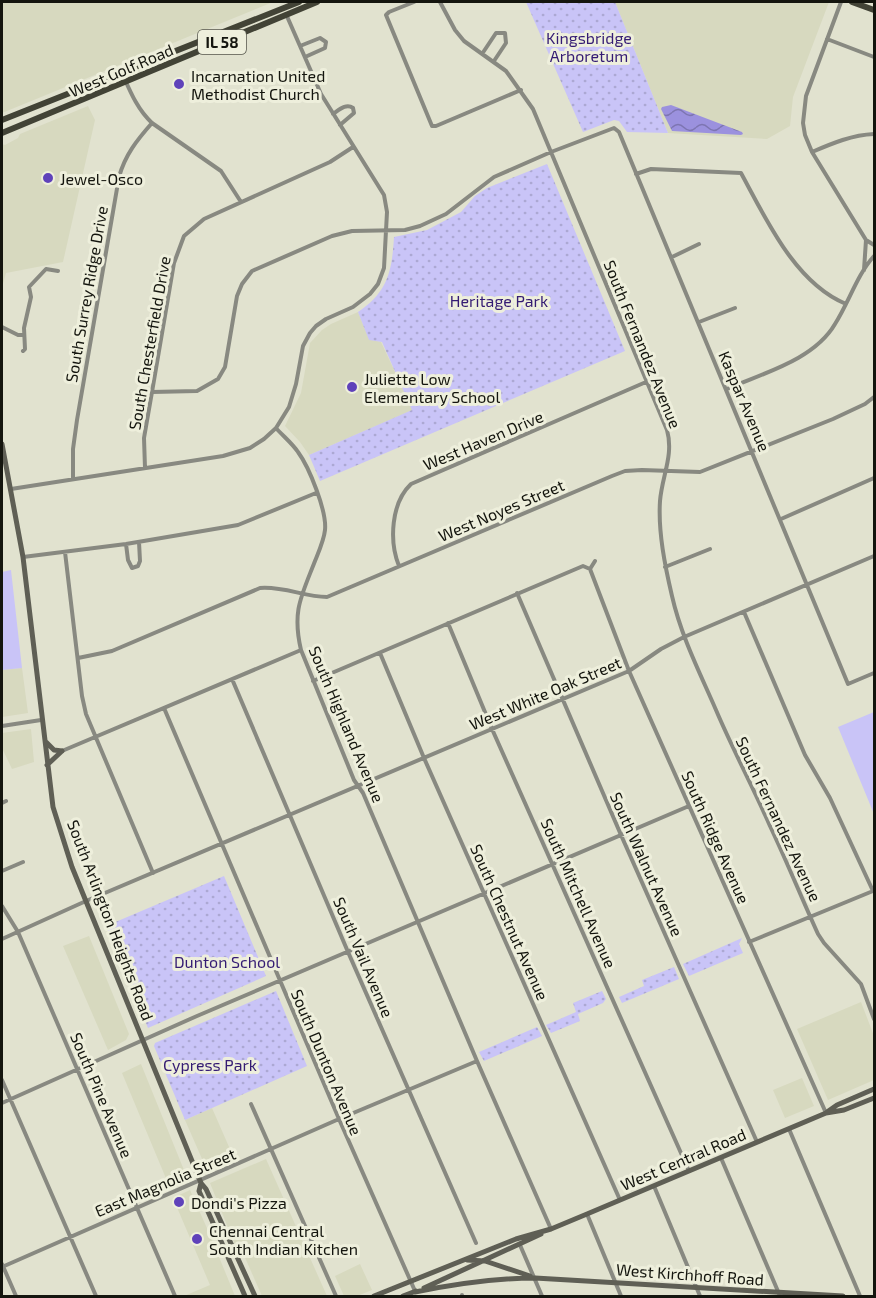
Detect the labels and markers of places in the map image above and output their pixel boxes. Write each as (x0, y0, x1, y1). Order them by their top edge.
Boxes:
place label: Incarnation United Methodist Church (191, 66, 325, 103)
marker: Incarnation United Methodist Church (172, 77, 186, 91)
place label: Jewel-Osco (60, 169, 143, 188)
marker: Jewel-Osco (41, 171, 55, 185)
place label: Juliette Low Elementary School (364, 369, 500, 406)
marker: Juliette Low Elementary School (345, 380, 359, 394)
place label: Dondi's Pizza (191, 1193, 287, 1212)
marker: Dondi's Pizza (172, 1195, 186, 1209)
place label: Chennai Central South Indian Kitchen (209, 1221, 358, 1258)
marker: Chennai Central South Indian Kitchen (190, 1232, 204, 1246)

